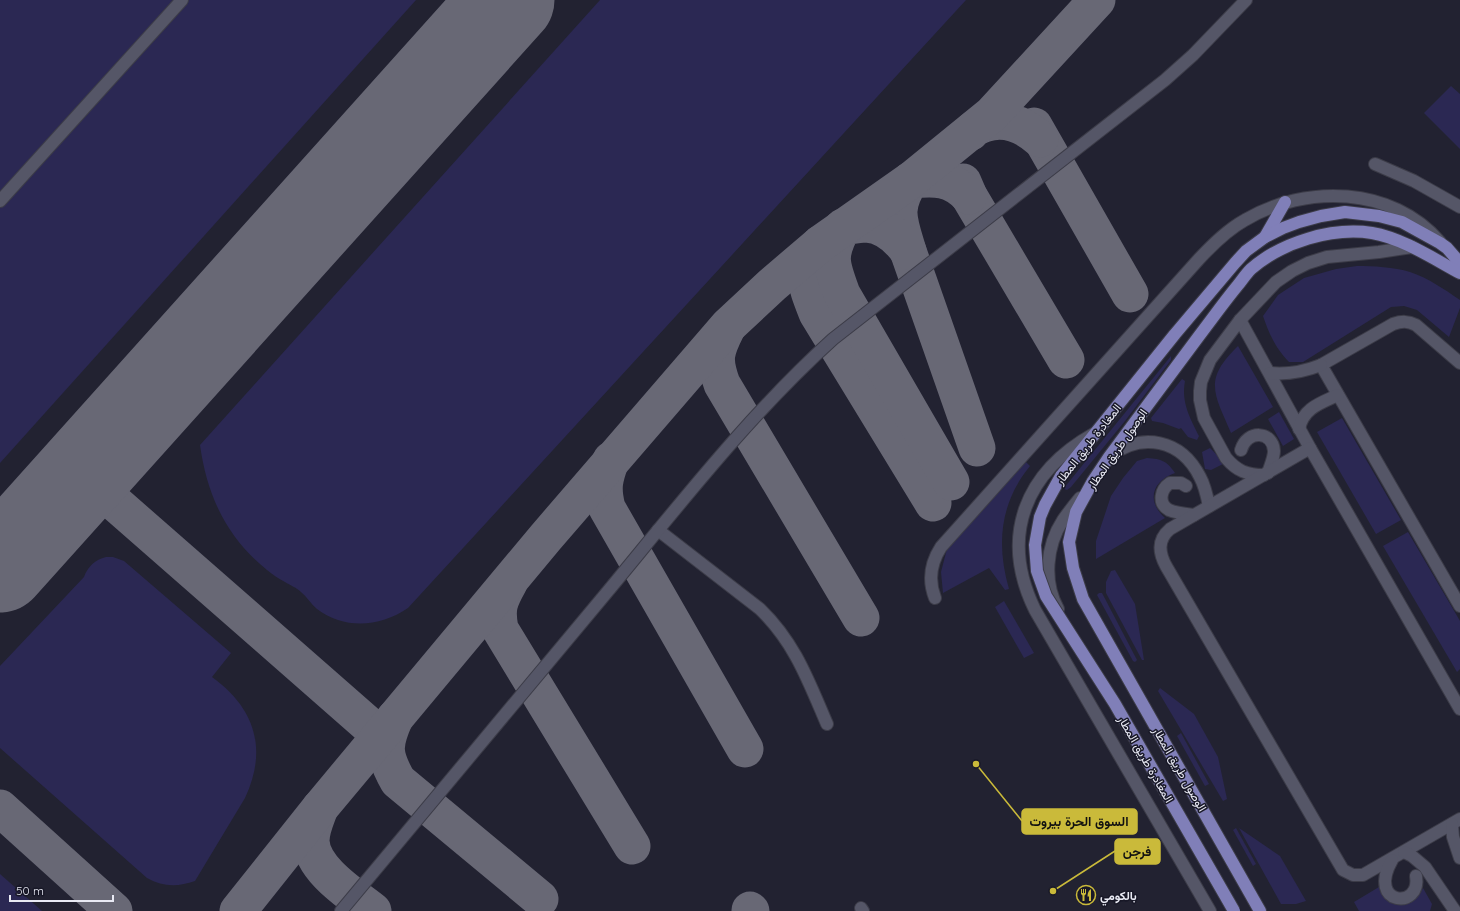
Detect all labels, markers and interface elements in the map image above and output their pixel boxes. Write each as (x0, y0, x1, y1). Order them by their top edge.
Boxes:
street label: المغادرة طريق المطار (1051, 401, 1125, 489)
street label: الوصول طريق المطار (1083, 406, 1151, 494)
street label: المغادرة طريق المطار (1114, 712, 1177, 806)
street label: الوصول طريق المطار (1148, 723, 1210, 814)
callout: السوق الحرة بيروت (1022, 809, 1137, 834)
text: السوق الحرة بيروت (1029, 813, 1129, 830)
callout: فرجن (1115, 839, 1160, 864)
text: فرجن (1123, 843, 1151, 860)
scale bar (10, 877, 113, 903)
text: 50 m (16, 883, 44, 898)
restaurant icon: بالكومي (1075, 884, 1097, 906)
place label: بالكومي (1100, 888, 1137, 906)

